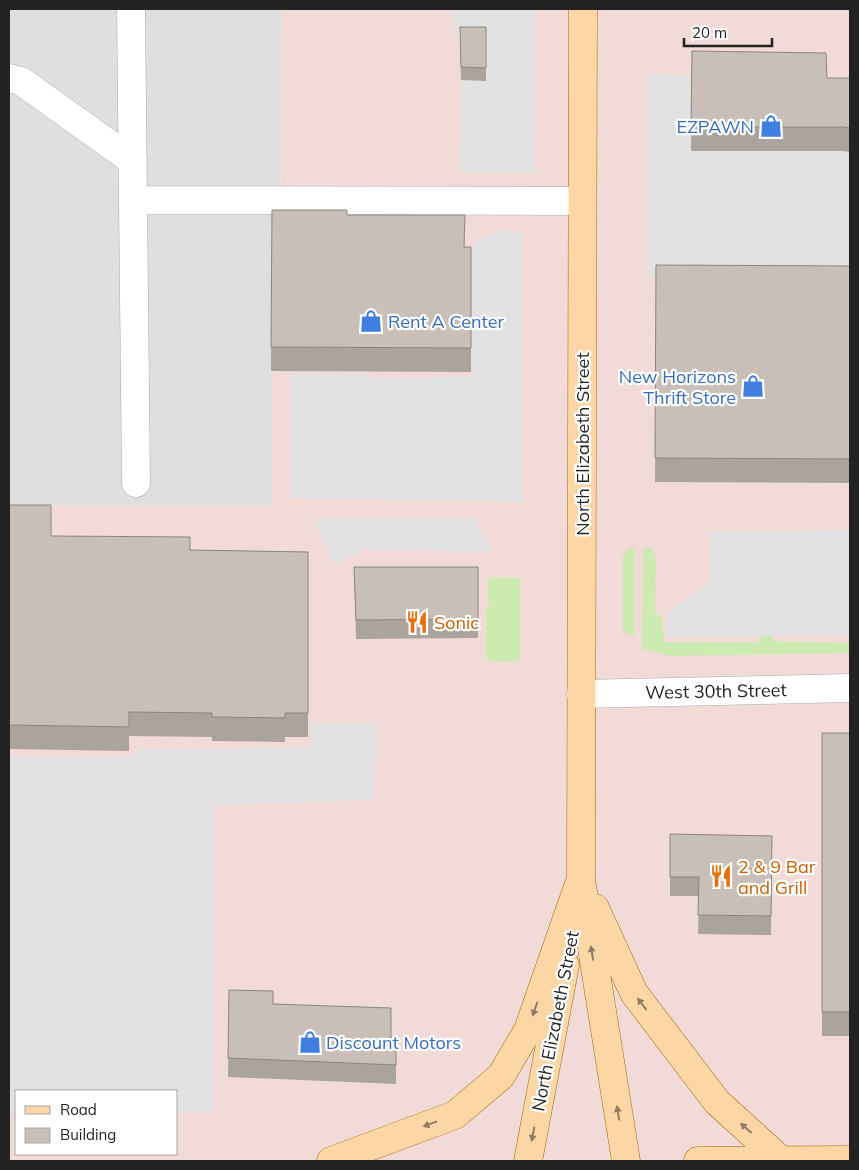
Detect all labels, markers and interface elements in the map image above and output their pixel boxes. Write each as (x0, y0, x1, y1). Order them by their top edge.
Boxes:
scale bar (684, 15, 772, 47)
text: 20 m (692, 23, 727, 42)
shop icon: EZPAWN (758, 113, 784, 139)
place label: EZPAWN (677, 115, 754, 138)
shop icon: Rent A Center (358, 308, 384, 334)
place label: Rent A Center (388, 310, 505, 333)
street label: North Elizabeth Street (571, 352, 594, 536)
place label: New Horizons Thrift Store (619, 365, 736, 409)
shop icon: New Horizons Thrift Store (740, 373, 766, 399)
restaurant icon: Sonic (404, 609, 430, 635)
place label: Sonic (434, 611, 479, 634)
street label: West 30th Street (645, 678, 787, 704)
place label: 2 & 9 Bar and Grill (738, 855, 816, 899)
restaurant icon: 2 & 9 Bar and Grill (708, 863, 734, 889)
street label: North Elizabeth Street (526, 929, 584, 1113)
one-way arrow (588, 944, 596, 960)
one-way arrow (637, 997, 647, 1011)
one-way arrow (531, 1001, 538, 1016)
shop icon: Discount Motors (297, 1029, 323, 1055)
place label: Discount Motors (326, 1031, 461, 1054)
legend (15, 1090, 178, 1155)
text: Road (60, 1100, 97, 1119)
one-way arrow (614, 1105, 622, 1121)
one-way arrow (423, 1121, 438, 1128)
one-way arrow (740, 1123, 752, 1134)
text: Building (60, 1125, 116, 1144)
one-way arrow (529, 1127, 537, 1143)

